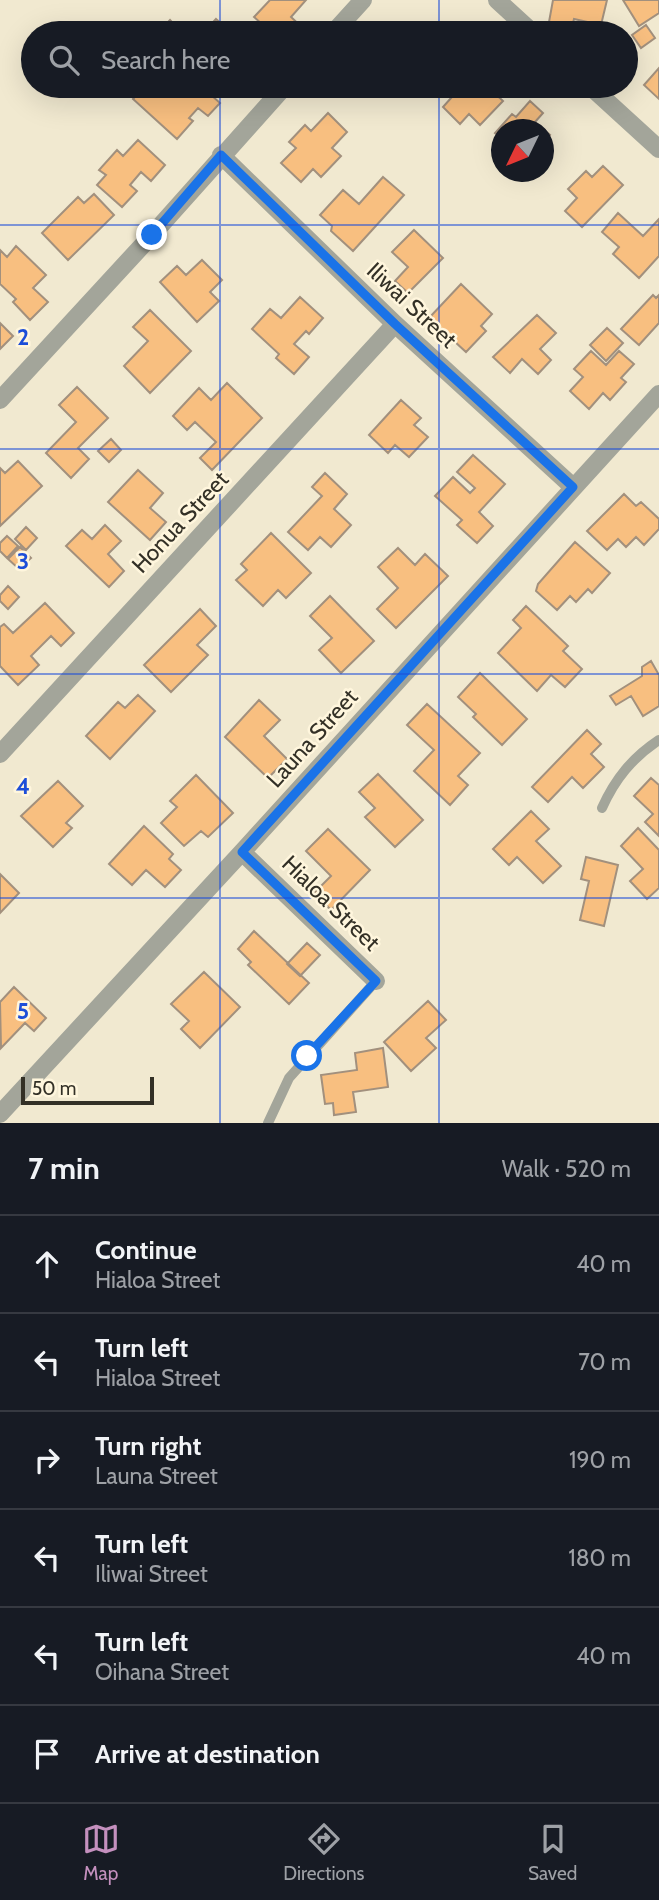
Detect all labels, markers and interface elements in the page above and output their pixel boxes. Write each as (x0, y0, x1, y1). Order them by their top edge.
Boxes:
search box (21, 21, 638, 98)
icon: search (45, 41, 83, 79)
text: Search here (101, 44, 230, 76)
north arrow (491, 119, 554, 182)
route end (136, 219, 167, 250)
street label: Iliwai Street (361, 256, 463, 354)
text: 2 (17, 323, 29, 351)
street label: Honua Street (126, 465, 234, 579)
text: 3 (17, 547, 29, 575)
street label: Launa Street (261, 683, 364, 793)
text: 4 (16, 772, 30, 800)
street label: Hialoa Street (276, 849, 386, 957)
text: 5 (17, 997, 29, 1025)
route start (291, 1040, 322, 1071)
scale bar (21, 1074, 154, 1106)
text: 50 m (32, 1077, 76, 1100)
text: 7 min (28, 1150, 100, 1187)
text: Walk · 520 m (502, 1155, 631, 1183)
text: Continue (95, 1234, 197, 1266)
icon: ahead (28, 1245, 66, 1283)
text: 40 m (576, 1250, 631, 1278)
text: Hialoa Street (95, 1266, 220, 1294)
text: Turn left (95, 1332, 188, 1364)
icon: left (28, 1343, 66, 1381)
text: 70 m (578, 1348, 631, 1376)
text: Hialoa Street (95, 1364, 220, 1392)
text: Turn right (95, 1430, 201, 1462)
icon: right (28, 1441, 66, 1479)
text: 190 m (569, 1446, 631, 1474)
text: Launa Street (95, 1462, 218, 1490)
text: Turn left (95, 1528, 188, 1560)
icon: left (28, 1539, 66, 1577)
text: 180 m (568, 1544, 631, 1572)
text: Iliwai Street (95, 1560, 208, 1588)
text: Turn left (95, 1626, 188, 1658)
icon: left (28, 1637, 66, 1675)
text: 40 m (576, 1642, 631, 1670)
text: Oihana Street (95, 1658, 229, 1686)
icon: arrive (28, 1735, 66, 1773)
text: Arrive at destination (95, 1738, 320, 1770)
tab: Map (82, 1820, 120, 1885)
tab: Directions (283, 1820, 364, 1885)
tab: Saved (528, 1820, 577, 1885)

